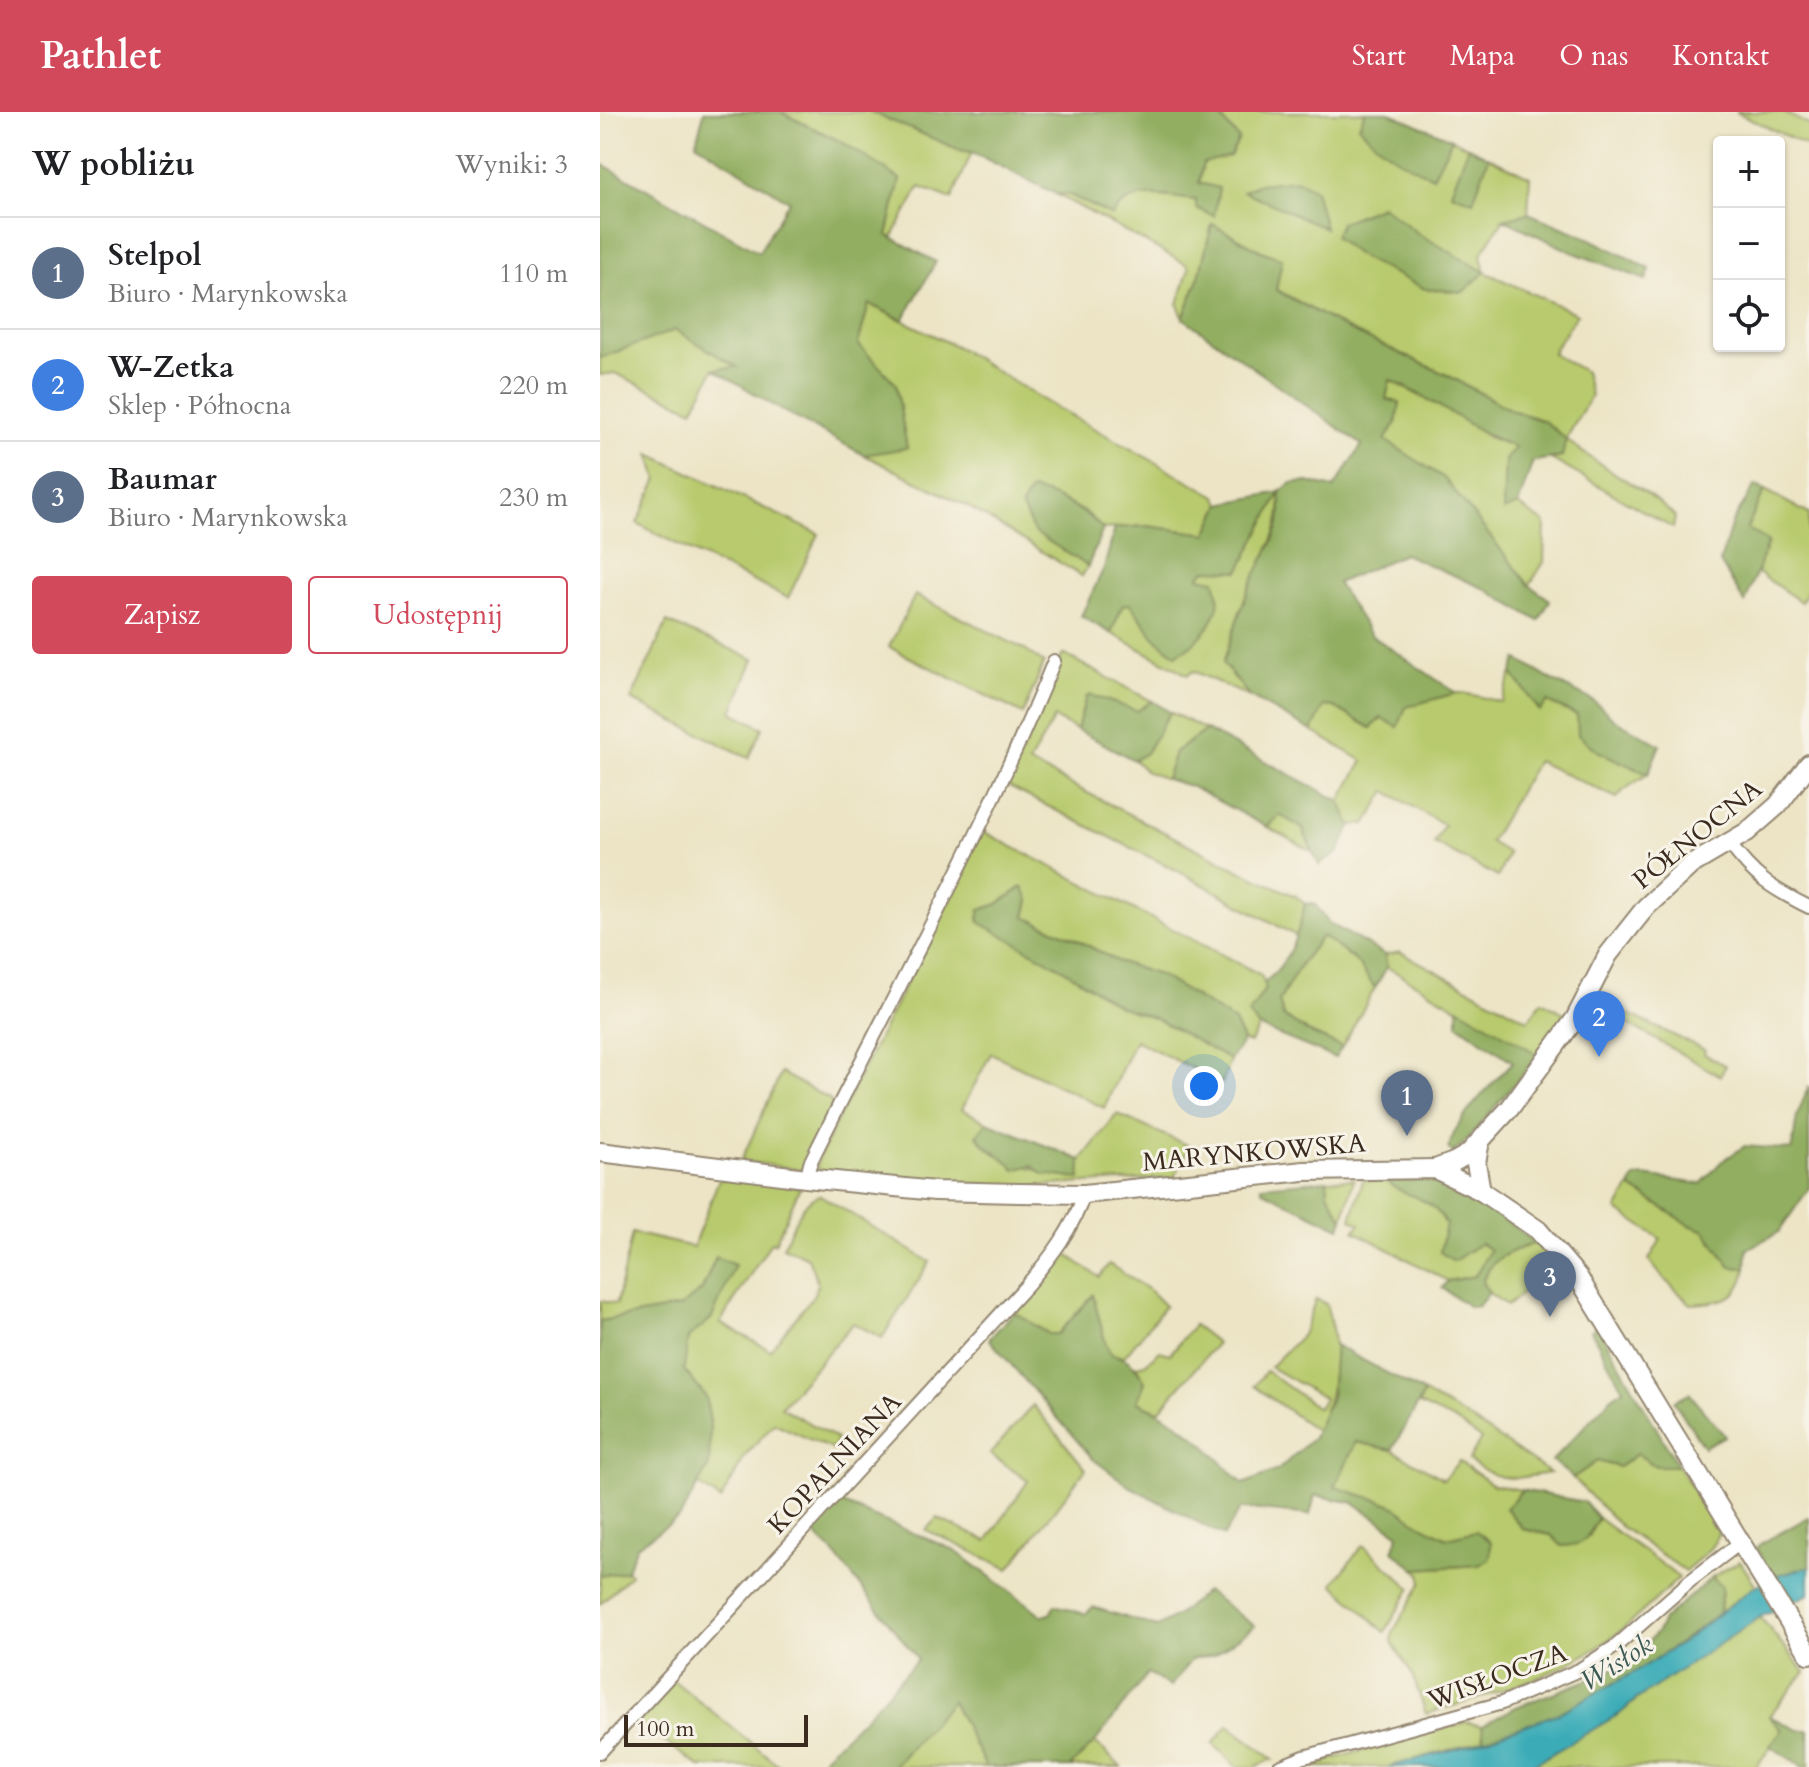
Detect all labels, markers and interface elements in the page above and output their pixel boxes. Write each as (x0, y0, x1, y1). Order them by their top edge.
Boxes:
text: Pathlet (40, 30, 161, 82)
text: Start (1352, 37, 1406, 75)
text: Mapa (1450, 37, 1515, 75)
text: O nas (1559, 37, 1628, 75)
text: Kontakt (1672, 37, 1769, 75)
map controls (1713, 136, 1785, 352)
button: + (1713, 136, 1785, 208)
text: W pobliżu (32, 141, 195, 187)
text: Wyniki: 3 (455, 147, 568, 182)
button: − (1713, 208, 1785, 280)
text: Stelpol (108, 235, 201, 276)
text: 1 (51, 256, 65, 291)
text: 110 m (499, 256, 568, 291)
text: Biuro · Marynkowska (108, 276, 348, 311)
button: locate (1713, 280, 1785, 352)
text: W-Zetka (108, 347, 234, 388)
text: 2 (51, 368, 65, 403)
text: 220 m (499, 368, 568, 403)
text: Sklep · Północna (108, 388, 291, 423)
text: Baumar (108, 459, 217, 500)
text: 3 (51, 480, 65, 515)
text: 230 m (499, 480, 568, 515)
text: Biuro · Marynkowska (108, 500, 348, 535)
button: Zapisz (32, 576, 292, 654)
button: Udostępnij (308, 576, 568, 654)
street label: PÓŁNOCNA (1625, 771, 1770, 897)
pin: 2 (1573, 991, 1625, 1057)
your location (1184, 1066, 1224, 1106)
pin: 1 (1381, 1070, 1433, 1136)
street label: MARYNKOWSKA (1141, 1125, 1368, 1180)
pin: 3 (1524, 1251, 1576, 1317)
street label: KOPALNIANA (760, 1385, 909, 1542)
water label: Wisłok (1573, 1626, 1660, 1700)
street label: WISŁOCZA (1422, 1635, 1572, 1718)
scale bar (624, 1711, 808, 1747)
text: 100 m (636, 1714, 694, 1744)

